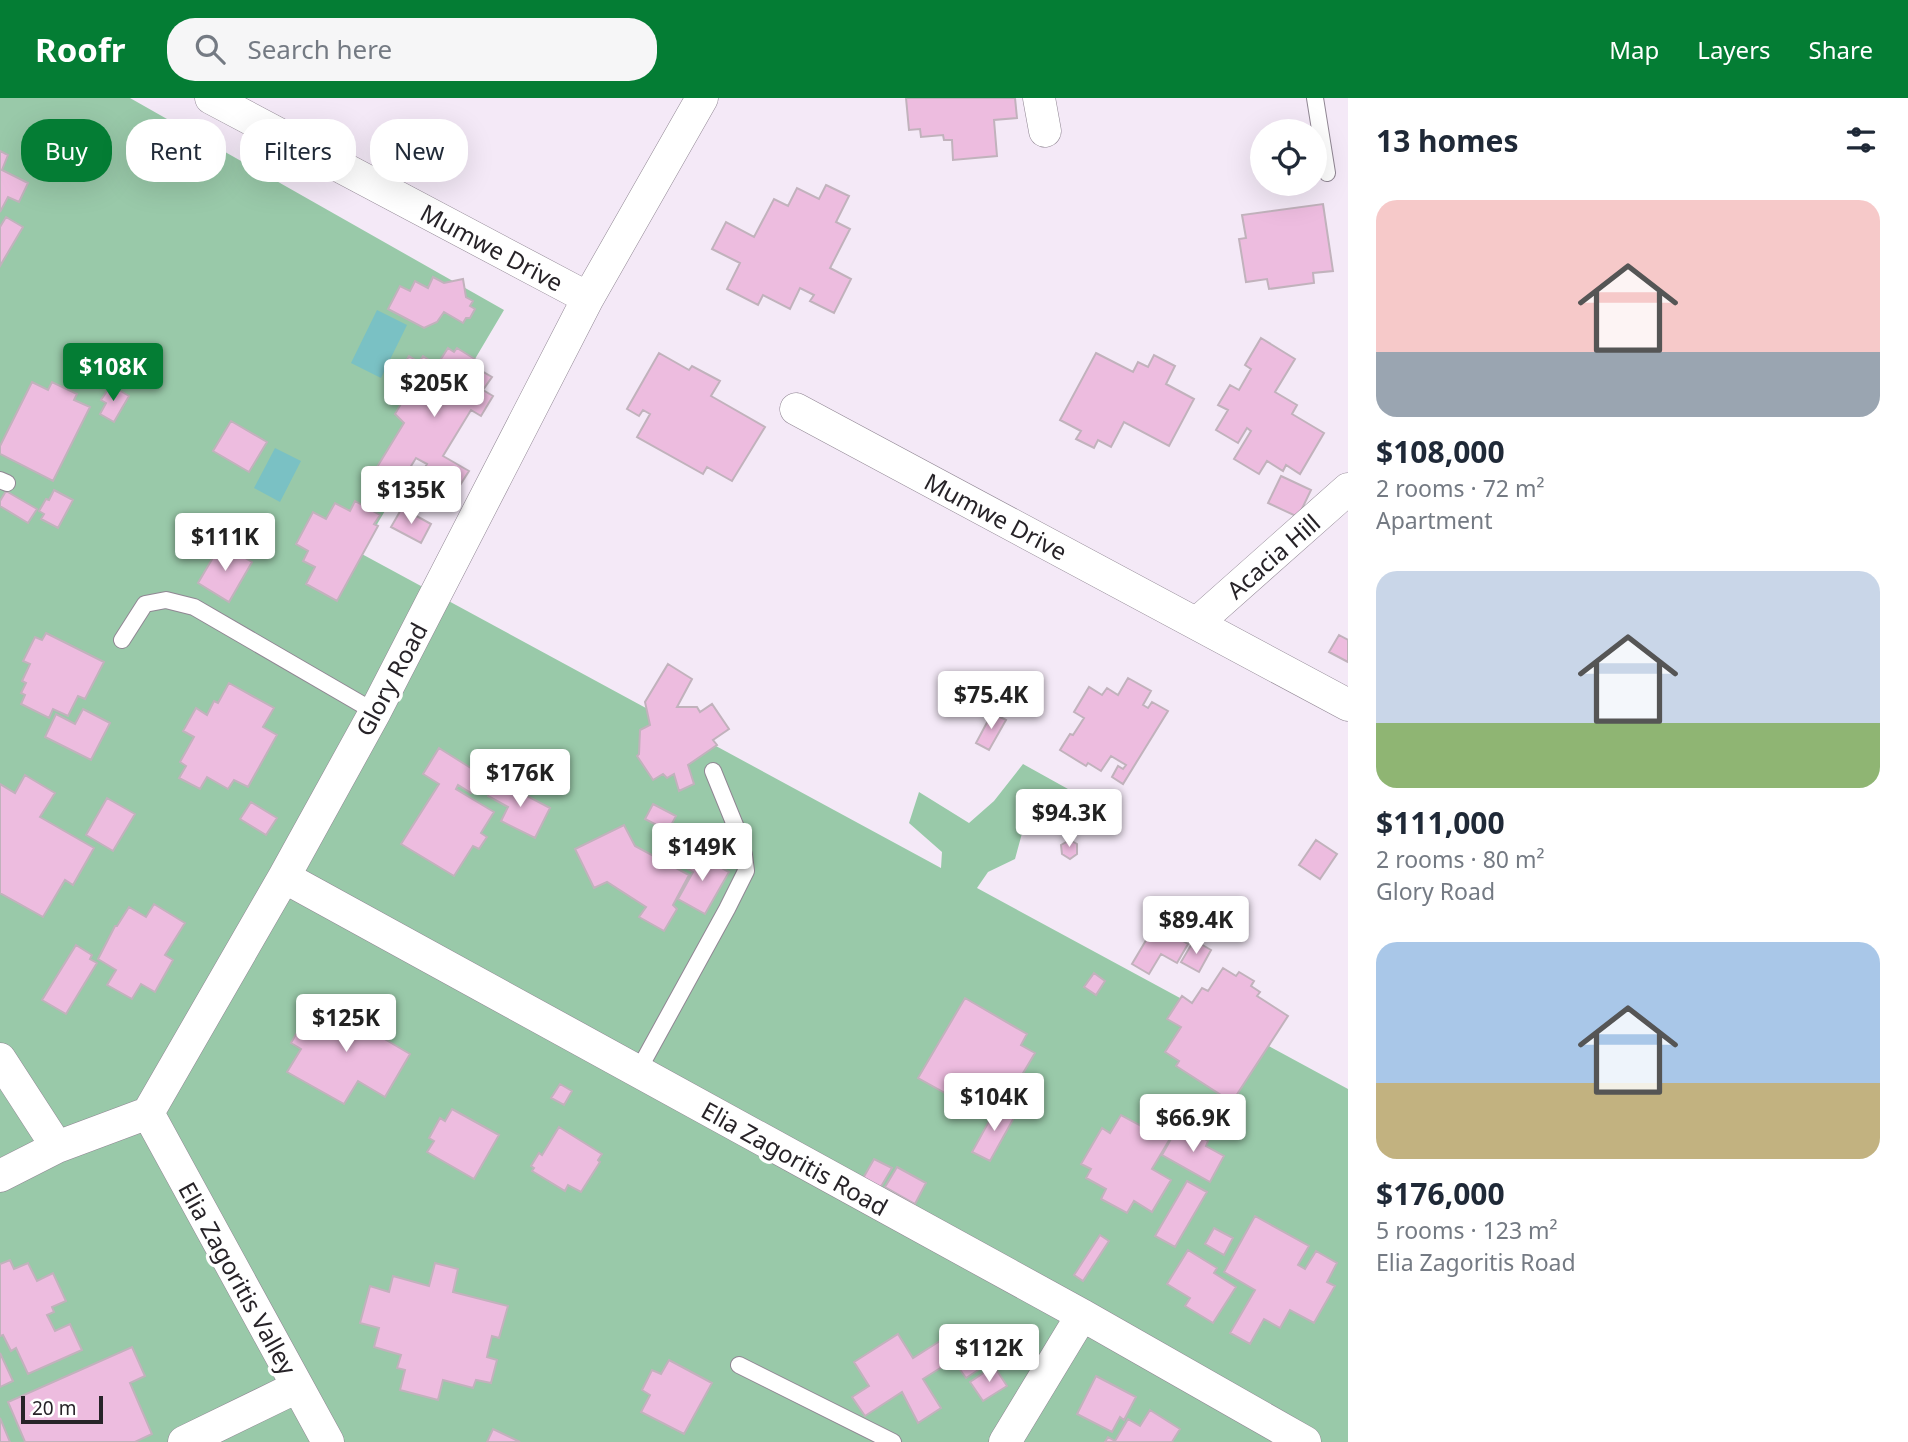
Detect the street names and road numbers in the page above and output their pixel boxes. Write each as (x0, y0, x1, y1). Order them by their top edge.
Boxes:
street label: Mumwe Drive (415, 196, 569, 298)
street label: Mumwe Drive (919, 465, 1073, 567)
street label: Acacia Hill (1219, 506, 1327, 606)
street label: Glory Road (347, 616, 435, 742)
street label: Elia Zagoritis Road (696, 1093, 894, 1223)
street label: Elia Zagoritis Valley (171, 1176, 305, 1381)

